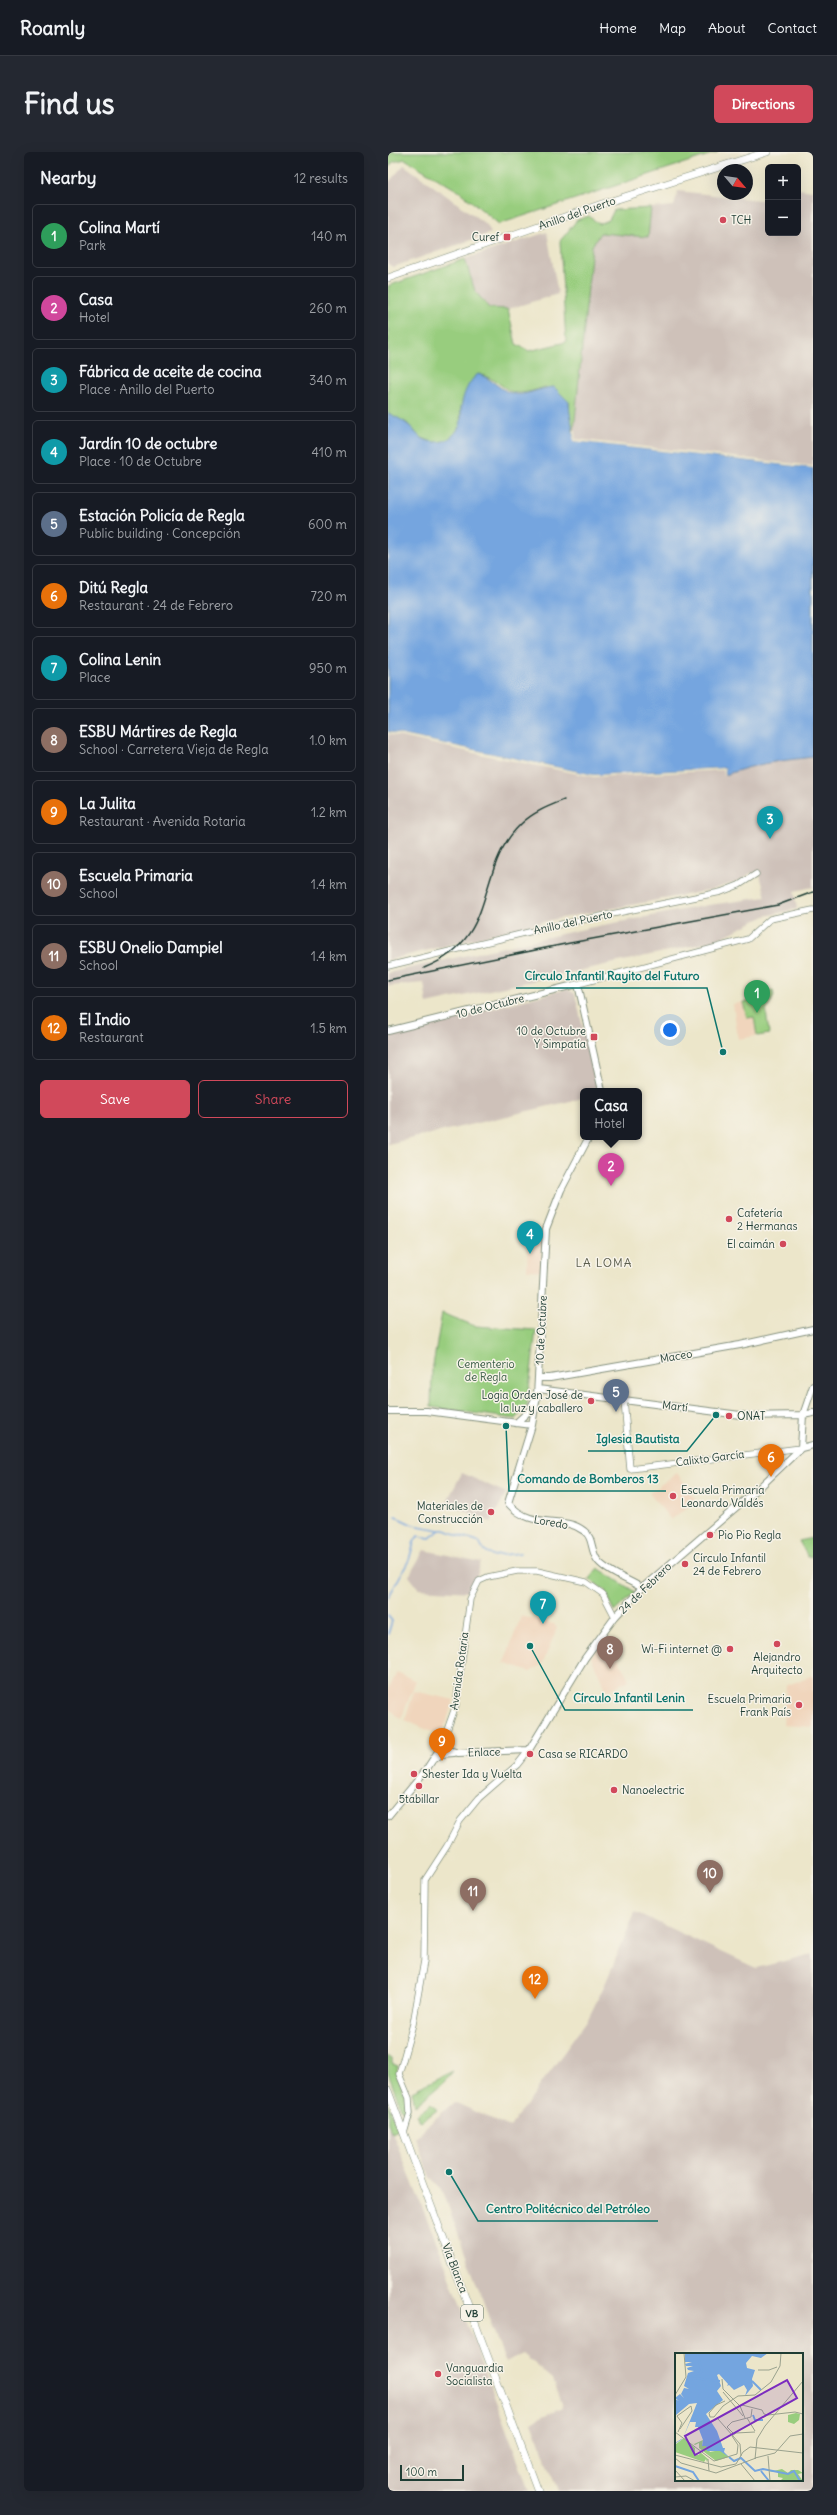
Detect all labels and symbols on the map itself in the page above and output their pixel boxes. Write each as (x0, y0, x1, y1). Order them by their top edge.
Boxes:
north arrow (717, 164, 753, 200)
street label: Anillo del Puerto (537, 193, 617, 233)
place label: TCH (731, 213, 752, 227)
marker: TCH (718, 215, 728, 225)
place label: Curef (472, 230, 499, 244)
marker: Curef (502, 232, 512, 242)
pin: 3 (757, 806, 783, 839)
street label: Anillo del Puerto (532, 907, 614, 937)
callout: Círculo Infantil Rayito del Futuro (516, 964, 707, 988)
text: Círculo Infantil Rayito del Futuro (525, 968, 700, 984)
pin: 1 (744, 980, 770, 1013)
street label: 10 de Octubre (455, 991, 526, 1021)
your location (660, 1020, 680, 1040)
place label: 10 de Octubre Y Simpatía (516, 1024, 586, 1051)
marker: 10 de Octubre Y Simpatía (589, 1032, 599, 1042)
pin: 2 (598, 1153, 624, 1186)
place label: Cafetería 2 Hermanas (737, 1206, 797, 1233)
marker: Cafetería 2 Hermanas (724, 1214, 734, 1224)
pin: 4 (517, 1221, 543, 1254)
place label: El caimán (727, 1237, 775, 1251)
marker: El caimán (778, 1239, 788, 1249)
district label: LA LOMA (576, 1255, 632, 1270)
street label: 10 de Octubre (532, 1295, 550, 1365)
street label: Maceo (659, 1346, 693, 1366)
park label: Cementerio de Regla (457, 1357, 515, 1384)
pin: 5 (603, 1379, 629, 1412)
place label: Logia Orden José de la luz y caballero (482, 1388, 583, 1415)
marker: Logia Orden José de la luz y caballero (586, 1396, 596, 1406)
street label: Martí (661, 1397, 689, 1415)
place label: ONAT (737, 1409, 766, 1423)
marker: ONAT (724, 1411, 734, 1421)
callout: Iglesia Bautista (588, 1427, 687, 1451)
text: Iglesia Bautista (596, 1431, 680, 1447)
pin: 6 (758, 1444, 784, 1477)
street label: Calixto García (675, 1447, 745, 1469)
callout: Comando de Bomberos 13 (509, 1467, 666, 1491)
text: Comando de Bomberos 13 (517, 1471, 659, 1486)
place label: Escuela Primaria Leonardo Valdés (681, 1483, 764, 1510)
marker: Escuela Primaria Leonardo Valdés (668, 1491, 678, 1501)
place label: Materiales de Construcción (417, 1499, 483, 1526)
marker: Materiales de Construcción (486, 1507, 496, 1517)
street label: Loredo (533, 1512, 569, 1532)
place label: Pio Pio Regla (718, 1528, 781, 1542)
marker: Pio Pio Regla (705, 1530, 715, 1540)
place label: Círculo Infantil 24 de Febrero (693, 1551, 766, 1578)
street label: 24 de Febrero (616, 1559, 674, 1617)
marker: Círculo Infantil 24 de Febrero (680, 1559, 690, 1569)
pin: 7 (530, 1591, 556, 1624)
street label: Avenida Rotaria (447, 1631, 471, 1711)
pin: 8 (597, 1636, 623, 1669)
marker: Alejandro Arquitecto (772, 1639, 782, 1649)
place label: Wi-Fi internet @ (641, 1642, 722, 1656)
marker: Wi-Fi internet @ (725, 1644, 735, 1654)
place label: Alejandro Arquitecto (751, 1650, 803, 1677)
callout: Círculo Infantil Lenin (565, 1686, 693, 1710)
text: Círculo Infantil Lenin (573, 1690, 685, 1705)
place label: Escuela Primaria Frank País (708, 1692, 791, 1719)
marker: Escuela Primaria Frank País (794, 1700, 804, 1710)
pin: 9 (429, 1728, 455, 1761)
street label: Enlace (467, 1744, 501, 1760)
place label: Casa se RICARDO (538, 1747, 628, 1761)
marker: Casa se RICARDO (525, 1749, 535, 1759)
place label: Shester Ida y Vuelta (422, 1767, 522, 1781)
marker: Shester Ida y Vuelta (409, 1769, 419, 1779)
marker: 5tabillar (414, 1781, 424, 1791)
place label: Nanoelectric (622, 1783, 685, 1797)
marker: Nanoelectric (609, 1785, 619, 1795)
place label: 5tabillar (399, 1792, 440, 1806)
pin: 10 (697, 1860, 723, 1893)
pin: 11 (460, 1878, 486, 1911)
pin: 12 (522, 1966, 548, 1999)
callout: Centro Politécnico del Petróleo (478, 2197, 658, 2221)
text: Centro Politécnico del Petróleo (486, 2201, 650, 2216)
street label: Vía Blanca (439, 2241, 471, 2295)
road number: VB (461, 2305, 483, 2321)
inset map (675, 2353, 803, 2481)
place label: Vanguardia Socialista (446, 2361, 503, 2388)
marker: Vanguardia Socialista (433, 2369, 443, 2379)
scale bar (400, 2463, 464, 2482)

